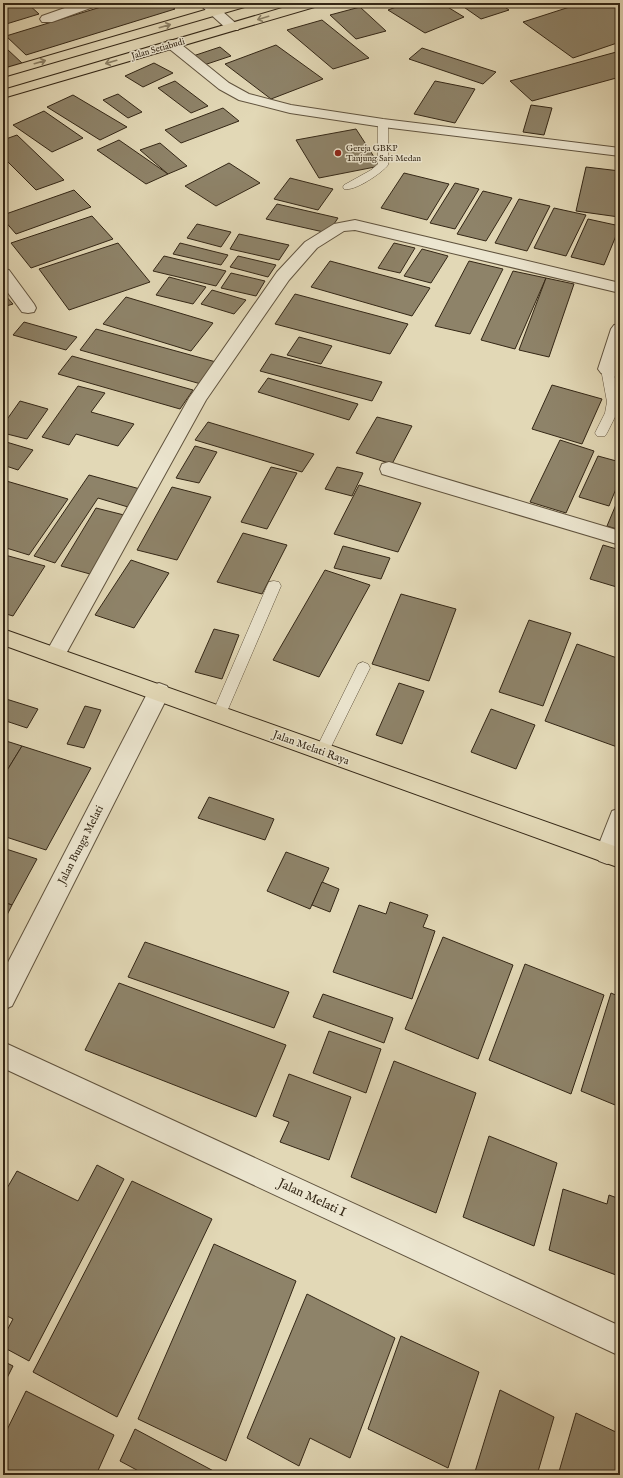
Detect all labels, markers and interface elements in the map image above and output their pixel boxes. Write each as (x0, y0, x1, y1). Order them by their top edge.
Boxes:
one-way arrow (257, 15, 269, 23)
one-way arrow (158, 22, 171, 29)
street label: Jalan Setiabudi (129, 36, 187, 62)
one-way arrow (34, 58, 47, 65)
one-way arrow (104, 59, 117, 66)
place label: Gereja GBKP Tanjung Sari Medan (346, 143, 421, 164)
marker: Gereja GBKP Tanjung Sari Medan (333, 148, 343, 158)
street label: Jalan Melati Raya (269, 727, 351, 768)
street label: Jalan Bunga Melati (54, 803, 107, 889)
street label: Jalan Melati I (273, 1174, 349, 1221)

